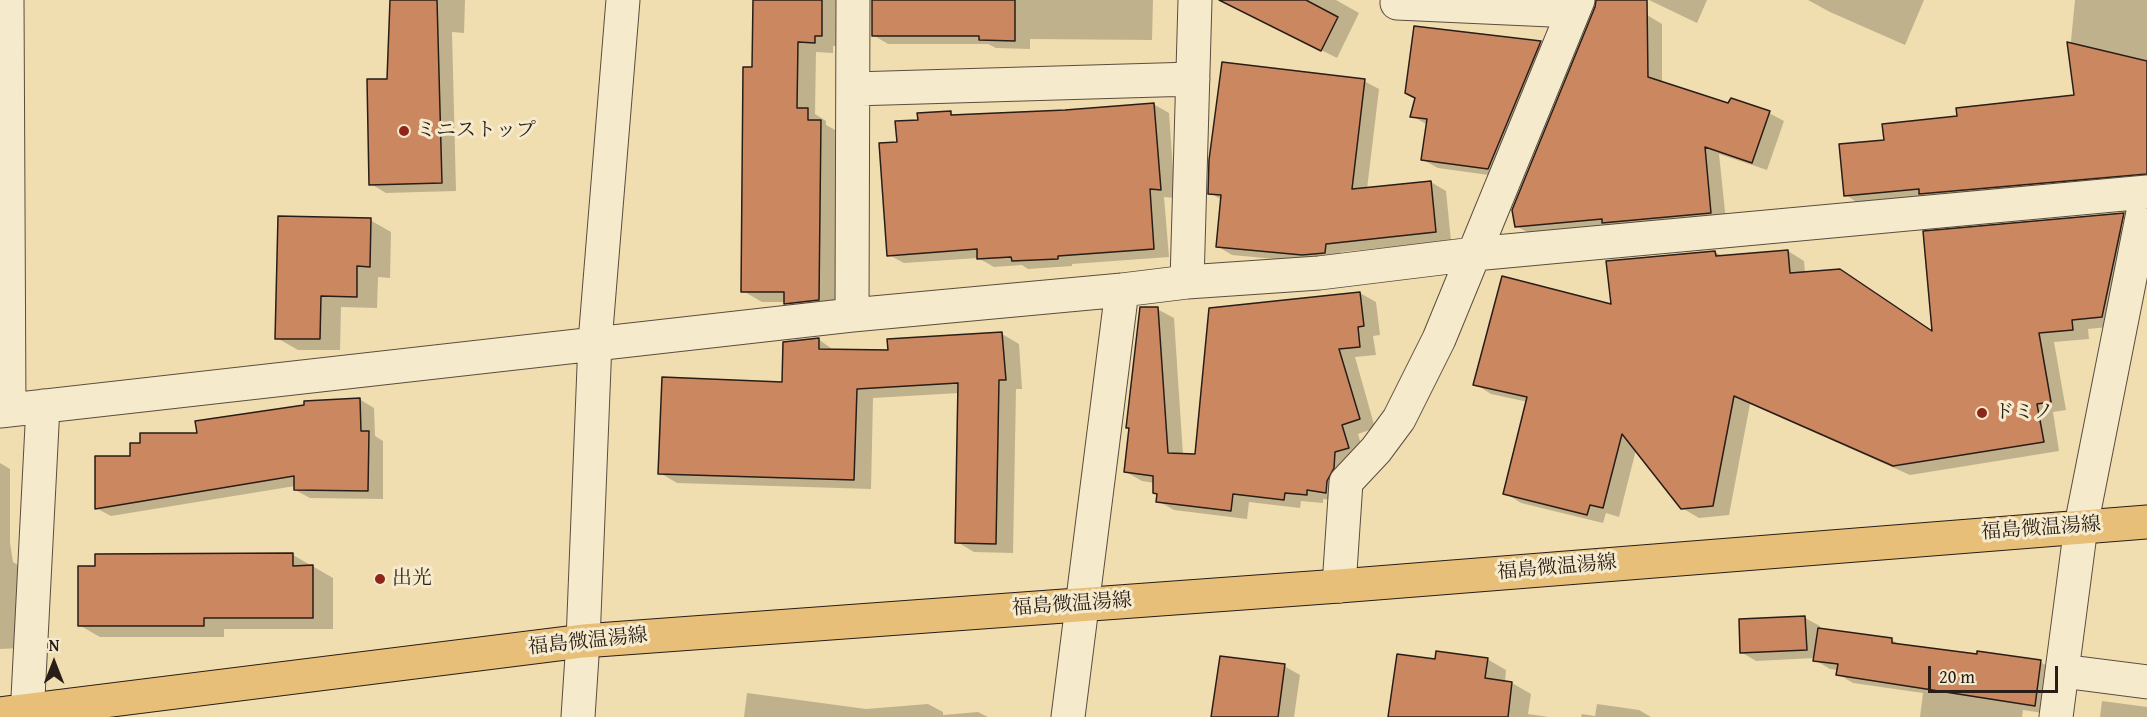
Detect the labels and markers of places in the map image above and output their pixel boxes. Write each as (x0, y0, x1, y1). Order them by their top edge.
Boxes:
place label: ミニストップ (416, 119, 536, 143)
marker: ミニストップ (397, 124, 411, 138)
place label: ドミノ (1994, 401, 2054, 425)
marker: ドミノ (1975, 406, 1989, 420)
place label: 出光 (392, 567, 432, 591)
marker: 出光 (373, 572, 387, 586)

